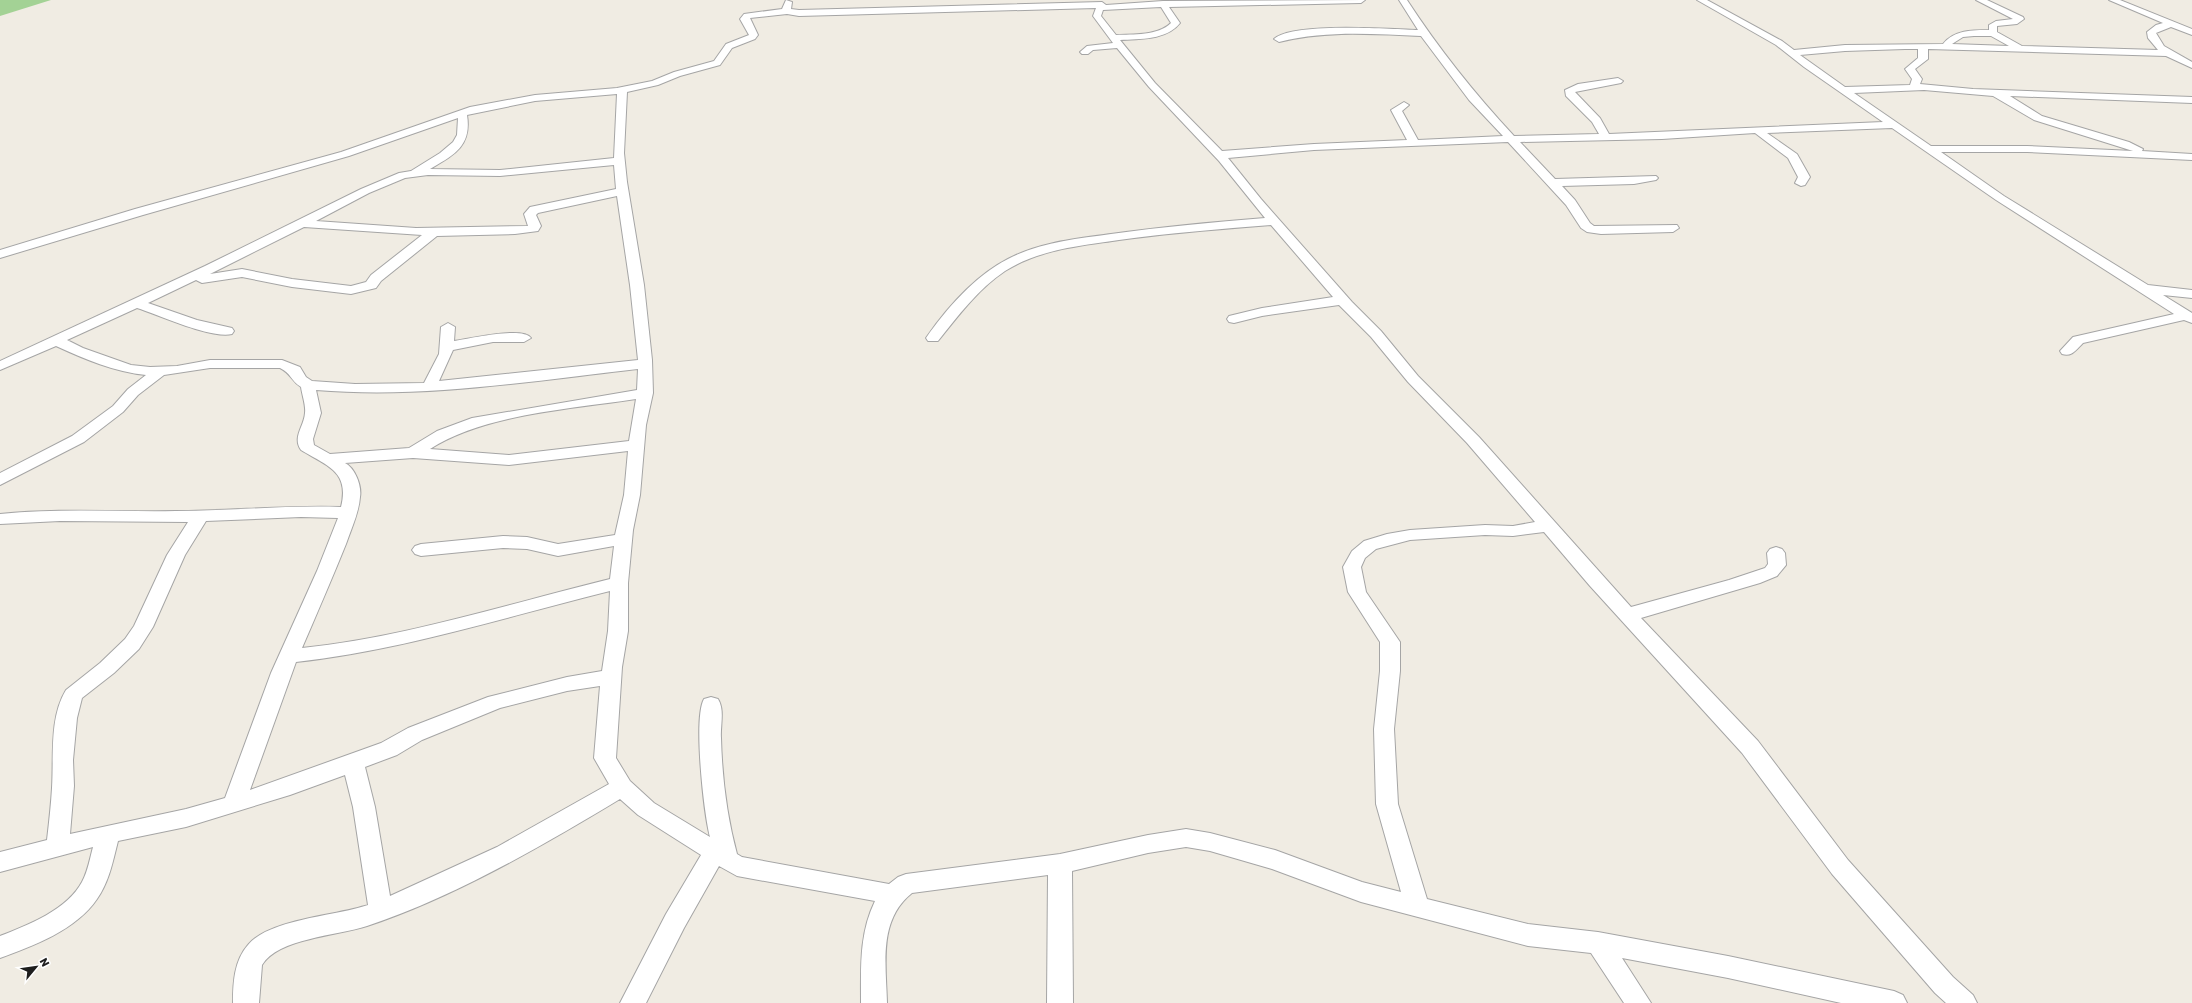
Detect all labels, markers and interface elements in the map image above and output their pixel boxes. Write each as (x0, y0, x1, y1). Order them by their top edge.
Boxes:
north arrow (16, 947, 56, 987)
text: N (37, 956, 52, 969)

